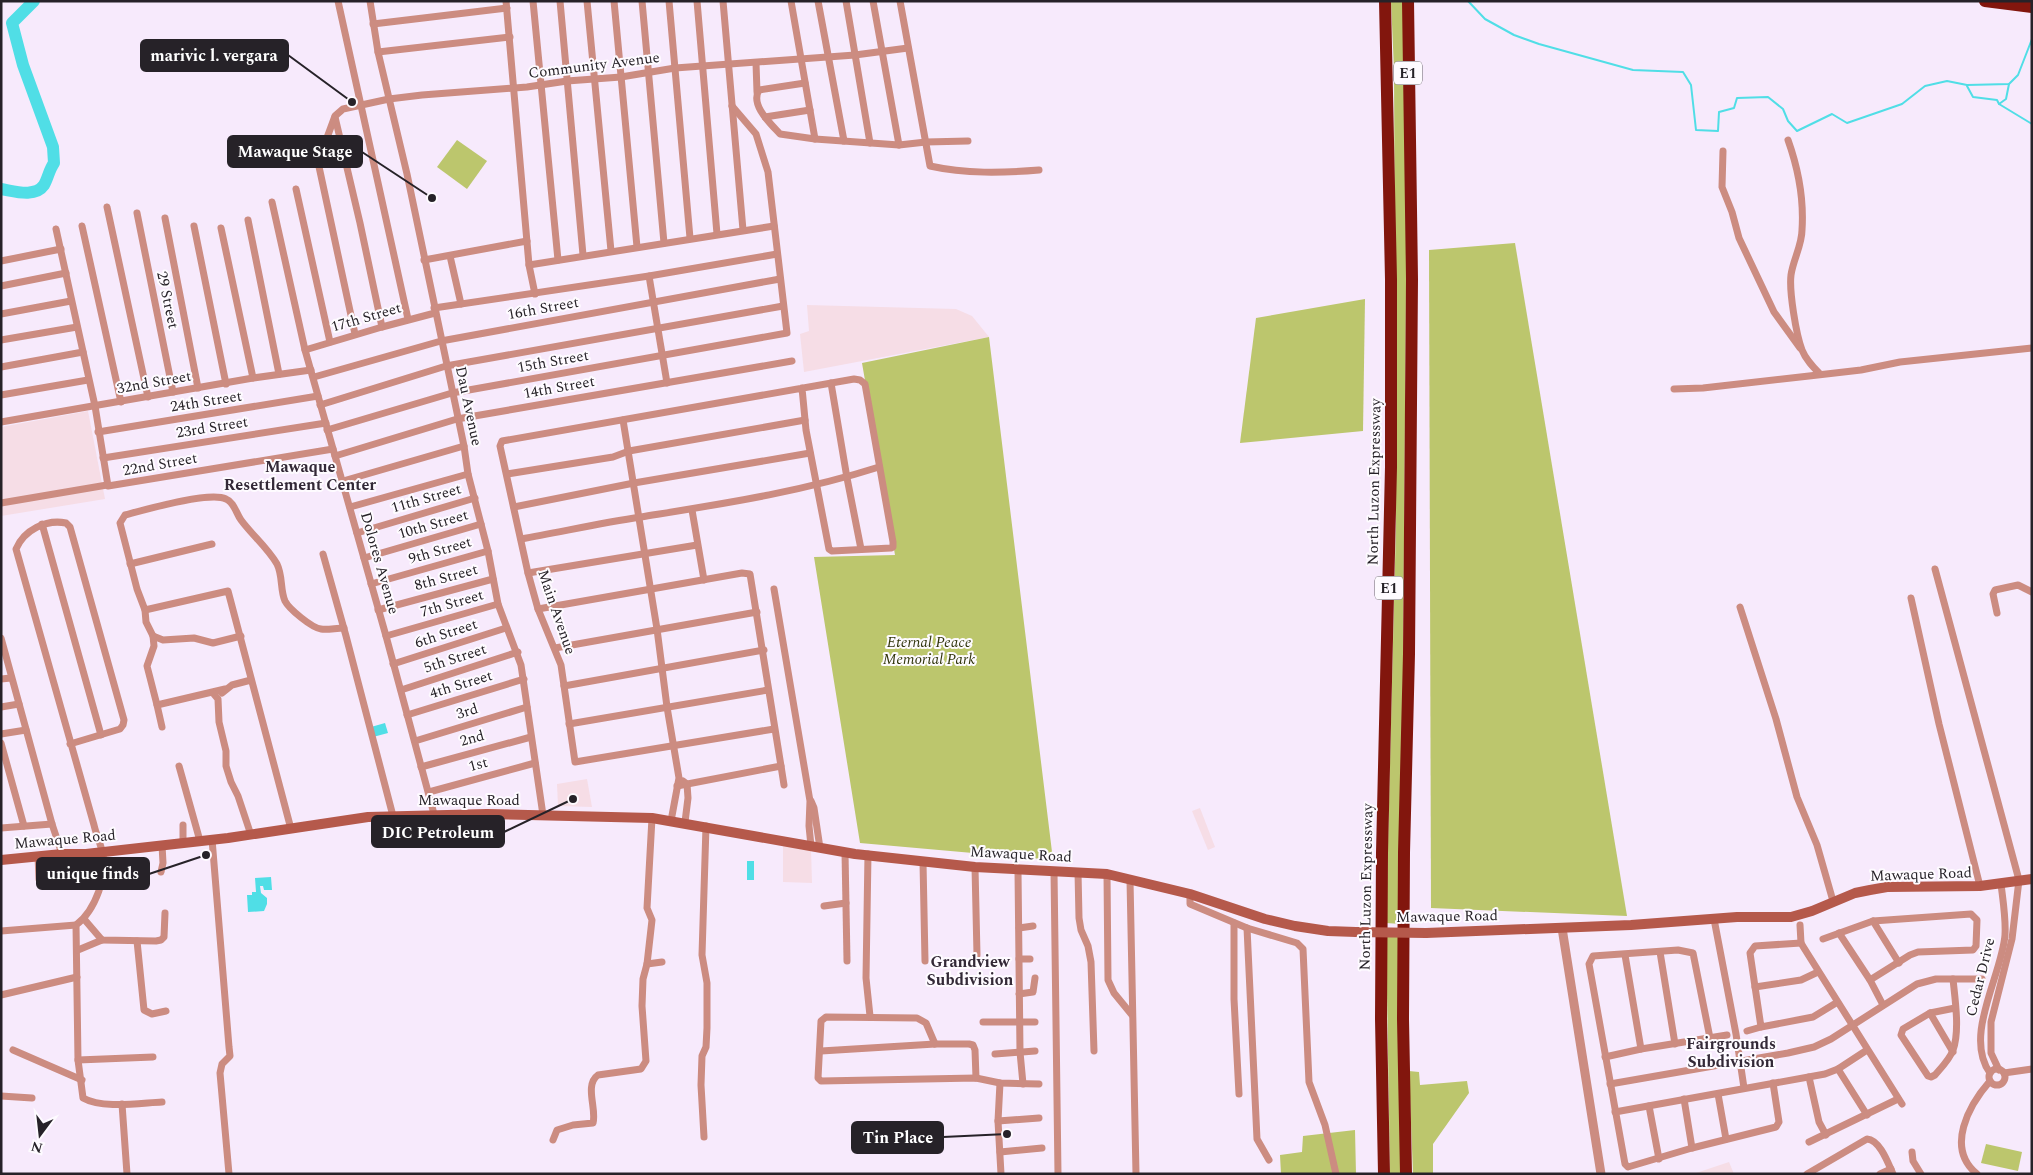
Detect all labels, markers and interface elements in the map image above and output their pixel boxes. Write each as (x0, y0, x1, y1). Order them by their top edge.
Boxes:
callout: marivic l. vergara (141, 40, 288, 71)
text: marivic l. vergara (150, 44, 278, 68)
street label: Community Avenue (527, 46, 661, 85)
road number: E1 (1394, 62, 1422, 84)
callout: Mawaque Stage (228, 136, 362, 167)
text: Mawaque Stage (238, 140, 352, 164)
street label: 29 Street (150, 269, 185, 331)
street label: 16th Street (506, 291, 581, 326)
street label: 17th Street (328, 296, 404, 338)
street label: 15th Street (516, 344, 591, 379)
street label: Dau Avenue (449, 364, 488, 448)
street label: 32nd Street (115, 365, 193, 400)
street label: 14th Street (522, 370, 597, 405)
street label: 24th Street (169, 384, 244, 418)
street label: North Luzon Expressway (1362, 398, 1387, 566)
street label: 23rd Street (174, 410, 250, 445)
street label: 22nd Street (121, 447, 199, 482)
district label: Mawaque Resettlement Center (224, 455, 376, 497)
street label: 11th Street (388, 477, 464, 519)
street label: 10th Street (395, 503, 471, 545)
street label: Dolores Avenue (354, 509, 405, 617)
street label: 9th Street (406, 531, 474, 570)
street label: 8th Street (412, 558, 480, 597)
street label: Main Avenue (531, 567, 582, 658)
road number: E1 (1375, 576, 1403, 600)
street label: 7th Street (418, 584, 486, 623)
street label: 6th Street (412, 613, 480, 654)
park label: Eternal Peace Memorial Park (883, 631, 975, 671)
street label: 5th Street (421, 638, 489, 679)
street label: 4th Street (427, 664, 495, 705)
street label: 3rd (453, 697, 481, 726)
street label: 2nd (457, 724, 487, 753)
street label: 1st (466, 751, 490, 778)
street label: Mawaque Road (418, 789, 520, 812)
street label: North Luzon Expressway (1354, 803, 1379, 971)
callout: DIC Petroleum (372, 816, 504, 847)
text: DIC Petroleum (382, 821, 495, 845)
street label: Mawaque Road (13, 824, 117, 855)
street label: Mawaque Road (969, 840, 1072, 869)
callout: unique finds (37, 858, 149, 889)
street label: Mawaque Road (1870, 861, 1972, 888)
text: unique finds (47, 862, 139, 886)
street label: Mawaque Road (1396, 904, 1498, 929)
street label: Cedar Drive (1960, 935, 2001, 1019)
district label: Grandview Subdivision (927, 950, 1014, 992)
district label: Fairgrounds Subdivision (1686, 1032, 1776, 1074)
north arrow (15, 1110, 65, 1160)
callout: Tin Place (852, 1122, 943, 1153)
text: Tin Place (863, 1126, 933, 1150)
text: N (29, 1135, 45, 1159)

